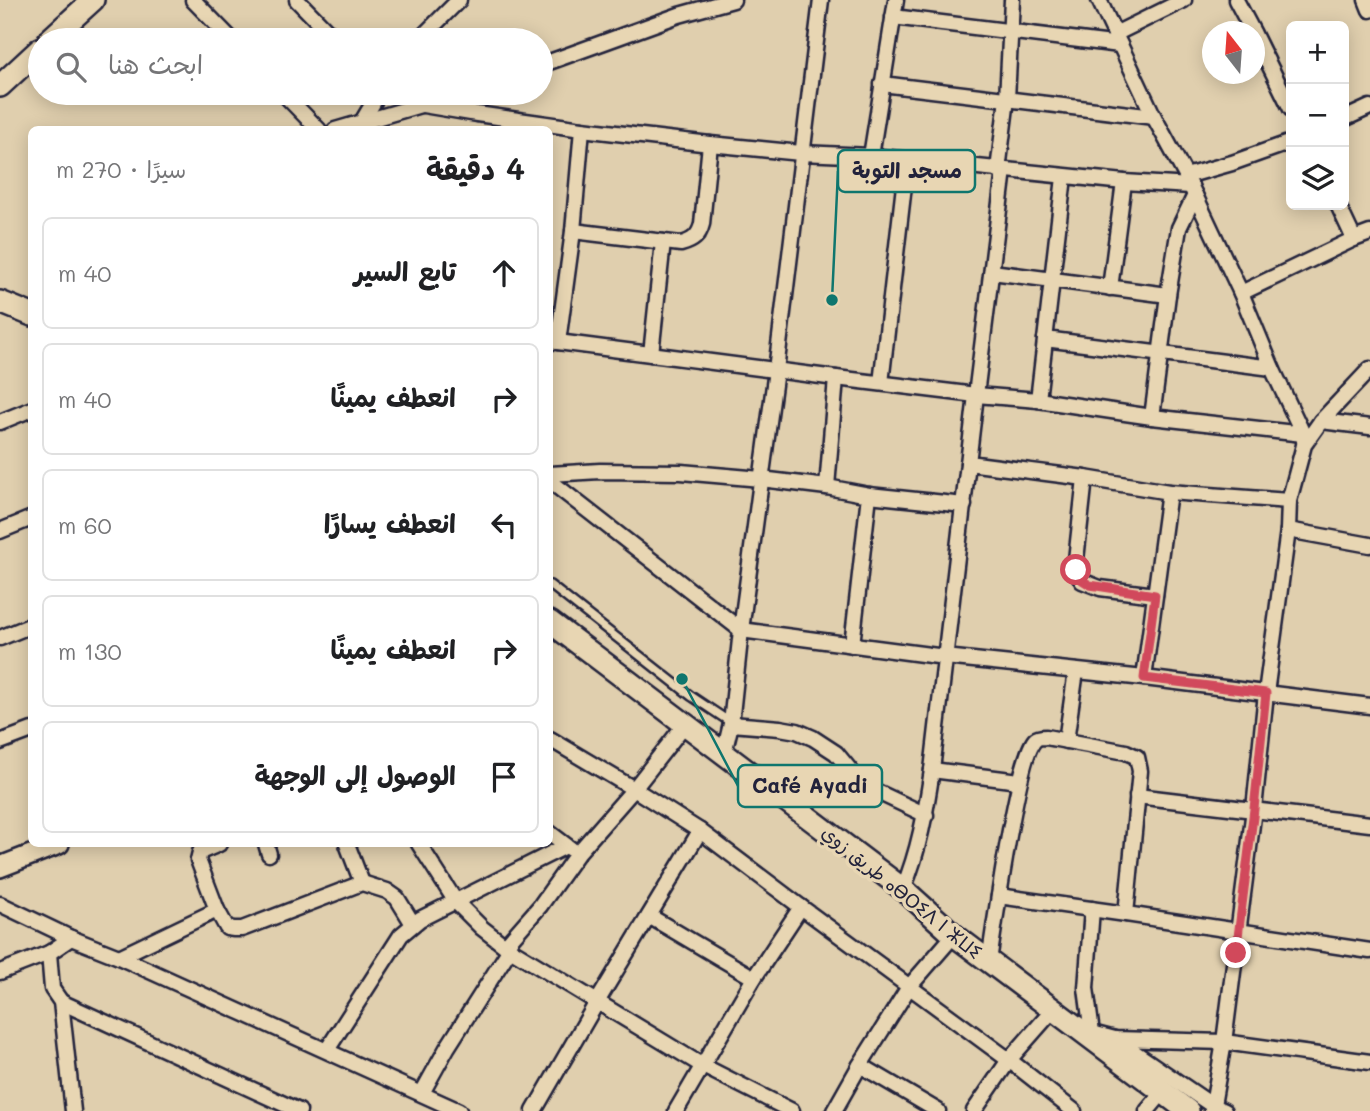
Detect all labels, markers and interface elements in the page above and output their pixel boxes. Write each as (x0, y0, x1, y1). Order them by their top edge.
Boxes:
north arrow (1202, 21, 1265, 84)
map controls (1286, 21, 1349, 210)
button: + (1286, 21, 1349, 84)
search box (28, 28, 553, 105)
text: ابحث هنا (108, 47, 203, 81)
icon: search (52, 48, 90, 86)
button: − (1286, 84, 1349, 147)
button: layers (1286, 147, 1349, 210)
text: 4 دقيقة (426, 148, 525, 188)
callout: مسجد التوبة (838, 150, 975, 192)
text: سيرًا · 270 m (56, 154, 186, 184)
text: مسجد التوبة (852, 156, 962, 185)
text: تابع السير (354, 254, 456, 288)
icon: ahead (485, 254, 523, 292)
text: 40 m (58, 258, 111, 288)
text: انعطف يمينًا (331, 380, 456, 414)
icon: right (485, 380, 523, 418)
text: 40 m (58, 384, 111, 414)
text: انعطف يسارًا (324, 506, 456, 540)
icon: left (485, 506, 523, 544)
text: 60 m (58, 510, 112, 540)
route start (1060, 554, 1091, 585)
text: انعطف يمينًا (331, 632, 456, 666)
icon: right (485, 632, 523, 670)
text: 130 m (58, 636, 122, 666)
text: الوصول إلى الوجهة (254, 758, 456, 792)
icon: arrive (485, 758, 523, 796)
callout: Café Ayadi (738, 765, 882, 807)
text: Café Ayadi (752, 771, 868, 799)
street label: طريق زوي ⴰⴱⵔⵉⴷ ⵏ ⵣⵡⵉ (815, 819, 988, 966)
route end (1220, 937, 1251, 968)

